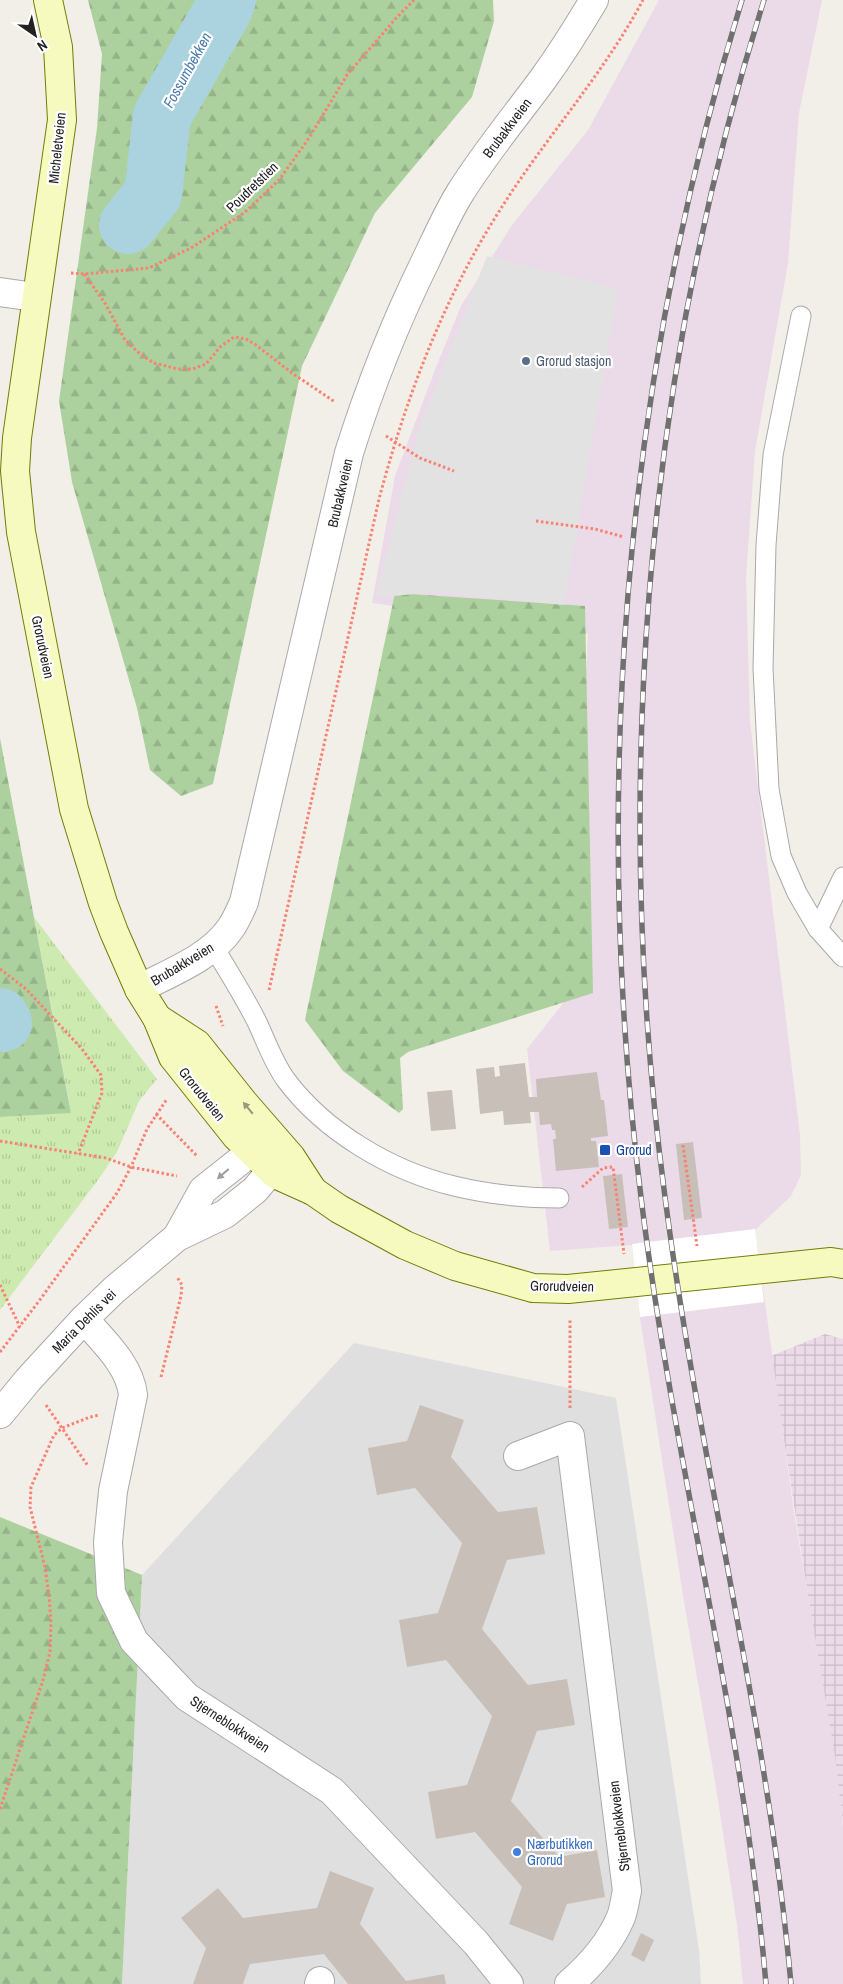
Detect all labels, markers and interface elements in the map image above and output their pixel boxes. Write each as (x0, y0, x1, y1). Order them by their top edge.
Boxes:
north arrow (10, 10, 60, 60)
water label: Fossumbekken (158, 28, 216, 111)
text: N (34, 36, 51, 56)
street label: Brubakkveien (479, 95, 535, 161)
street label: Micheletveien (44, 112, 70, 184)
street label: Poudretstien (222, 158, 282, 216)
place label: Grorud stasjon (536, 352, 611, 370)
marker: Grorud stasjon (520, 355, 532, 367)
street label: Brubakkveien (323, 457, 357, 529)
street label: Grorudveien (28, 614, 58, 680)
street label: Brubakkveien (147, 938, 217, 990)
street label: Grorudveien (175, 1064, 229, 1124)
one-way arrow (242, 1102, 253, 1115)
place label: Grorud (616, 1141, 652, 1159)
marker: Grorud (598, 1143, 612, 1157)
one-way arrow (217, 1168, 229, 1180)
street label: Grorudveien (530, 1276, 594, 1296)
street label: Maria Dehlis vei (48, 1285, 120, 1357)
street label: Stjerneblokkveien (187, 1692, 273, 1756)
street label: Stjerneblokkveien (605, 1780, 633, 1872)
place label: Nærbutikken Grorud (527, 1835, 593, 1869)
marker: Nærbutikken Grorud (511, 1846, 523, 1858)

